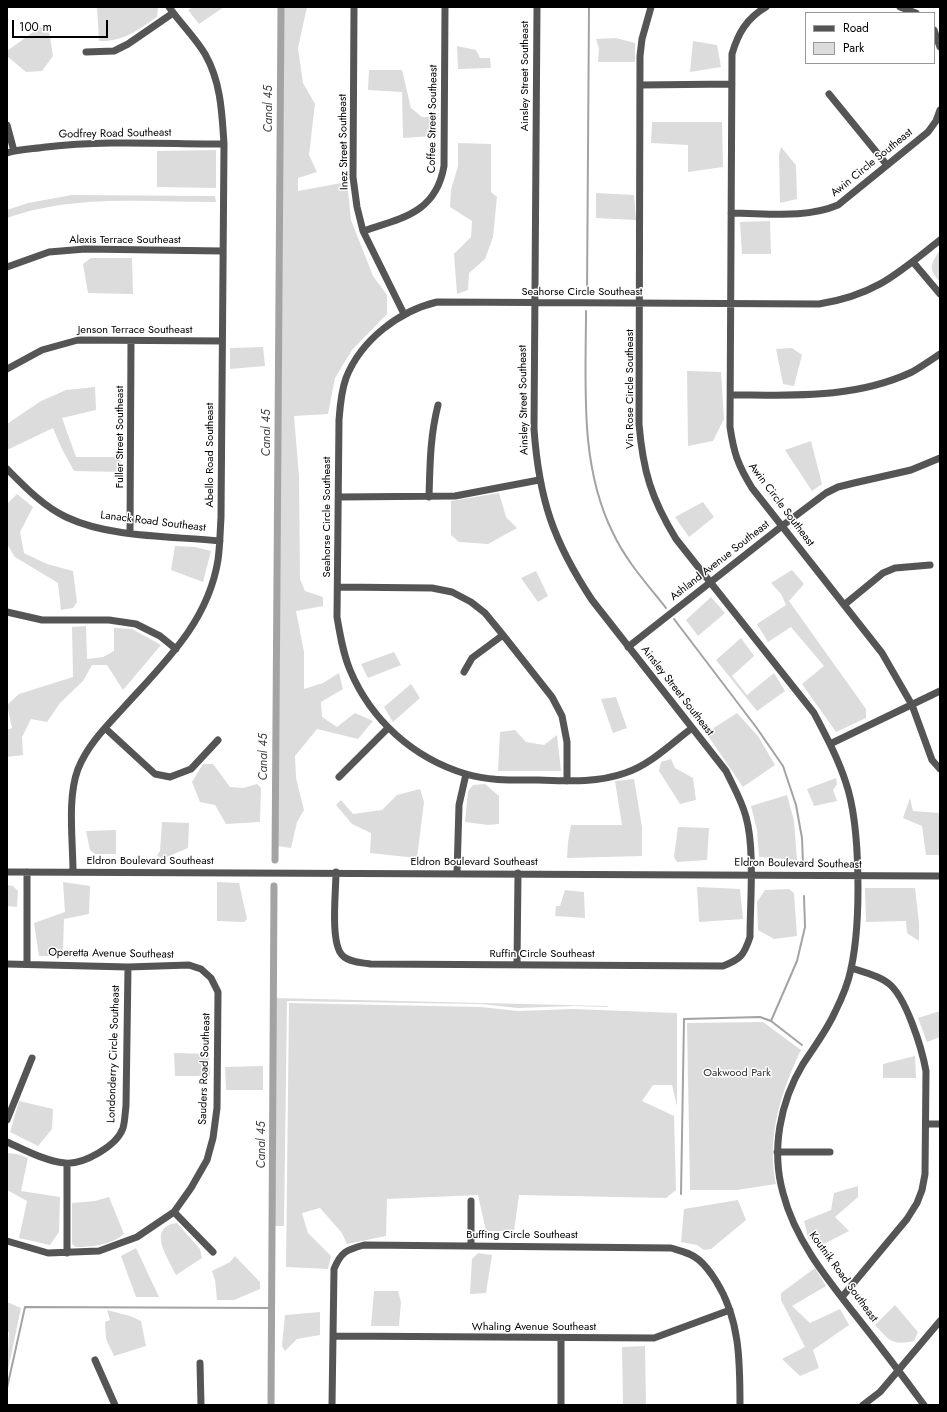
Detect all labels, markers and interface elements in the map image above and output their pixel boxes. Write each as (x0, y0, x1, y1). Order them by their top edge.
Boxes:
scale bar (14, 12, 110, 38)
legend (805, 12, 935, 64)
text: 100 m (19, 18, 52, 36)
text: Road (843, 19, 869, 37)
street label: Ainsley Street Southeast (518, 21, 532, 131)
text: Park (843, 39, 864, 57)
street label: Coffee Street Southeast (425, 65, 441, 173)
water label: Canal 45 (262, 85, 276, 133)
street label: Inez Street Southeast (337, 94, 351, 190)
street label: Godfrey Road Southeast (59, 126, 171, 142)
street label: Awin Circle Southeast (829, 126, 915, 200)
street label: Alexis Terrace Southeast (69, 233, 181, 247)
street label: Seahorse Circle Southeast (522, 285, 642, 299)
street label: Jenson Terrace Southeast (78, 323, 192, 337)
street label: Vin Rose Circle Southeast (623, 329, 637, 449)
street label: Ainsley Street Southeast (516, 345, 532, 455)
street label: Fuller Street Southeast (113, 386, 127, 488)
street label: Abello Road Southeast (203, 403, 217, 507)
water label: Canal 45 (260, 409, 274, 457)
street label: Seahorse Circle Southeast (320, 457, 334, 577)
street label: Awin Circle Southeast (745, 461, 817, 549)
street label: Lanack Road Southeast (100, 509, 206, 535)
street label: Ashland Avenue Southeast (668, 518, 772, 604)
street label: Ainsley Street Southeast (638, 643, 716, 739)
water label: Canal 45 (257, 733, 271, 781)
street label: Eldron Boulevard Southeast (86, 854, 214, 868)
street label: Eldron Boulevard Southeast (410, 855, 538, 869)
street label: Eldron Boulevard Southeast (734, 856, 862, 872)
street label: Operetta Avenue Southeast (48, 946, 174, 962)
street label: Ruffin Circle Southeast (489, 947, 595, 961)
street label: Londonderry Circle Southeast (105, 985, 123, 1123)
street label: Sauders Road Southeast (196, 1013, 214, 1125)
park label: Oakwood Park (703, 1066, 771, 1080)
water label: Canal 45 (255, 1121, 269, 1169)
street label: Buffing Circle Southeast (466, 1228, 578, 1242)
street label: Koutnik Road Southeast (806, 1229, 880, 1325)
street label: Whaling Avenue Southeast (472, 1320, 596, 1334)

